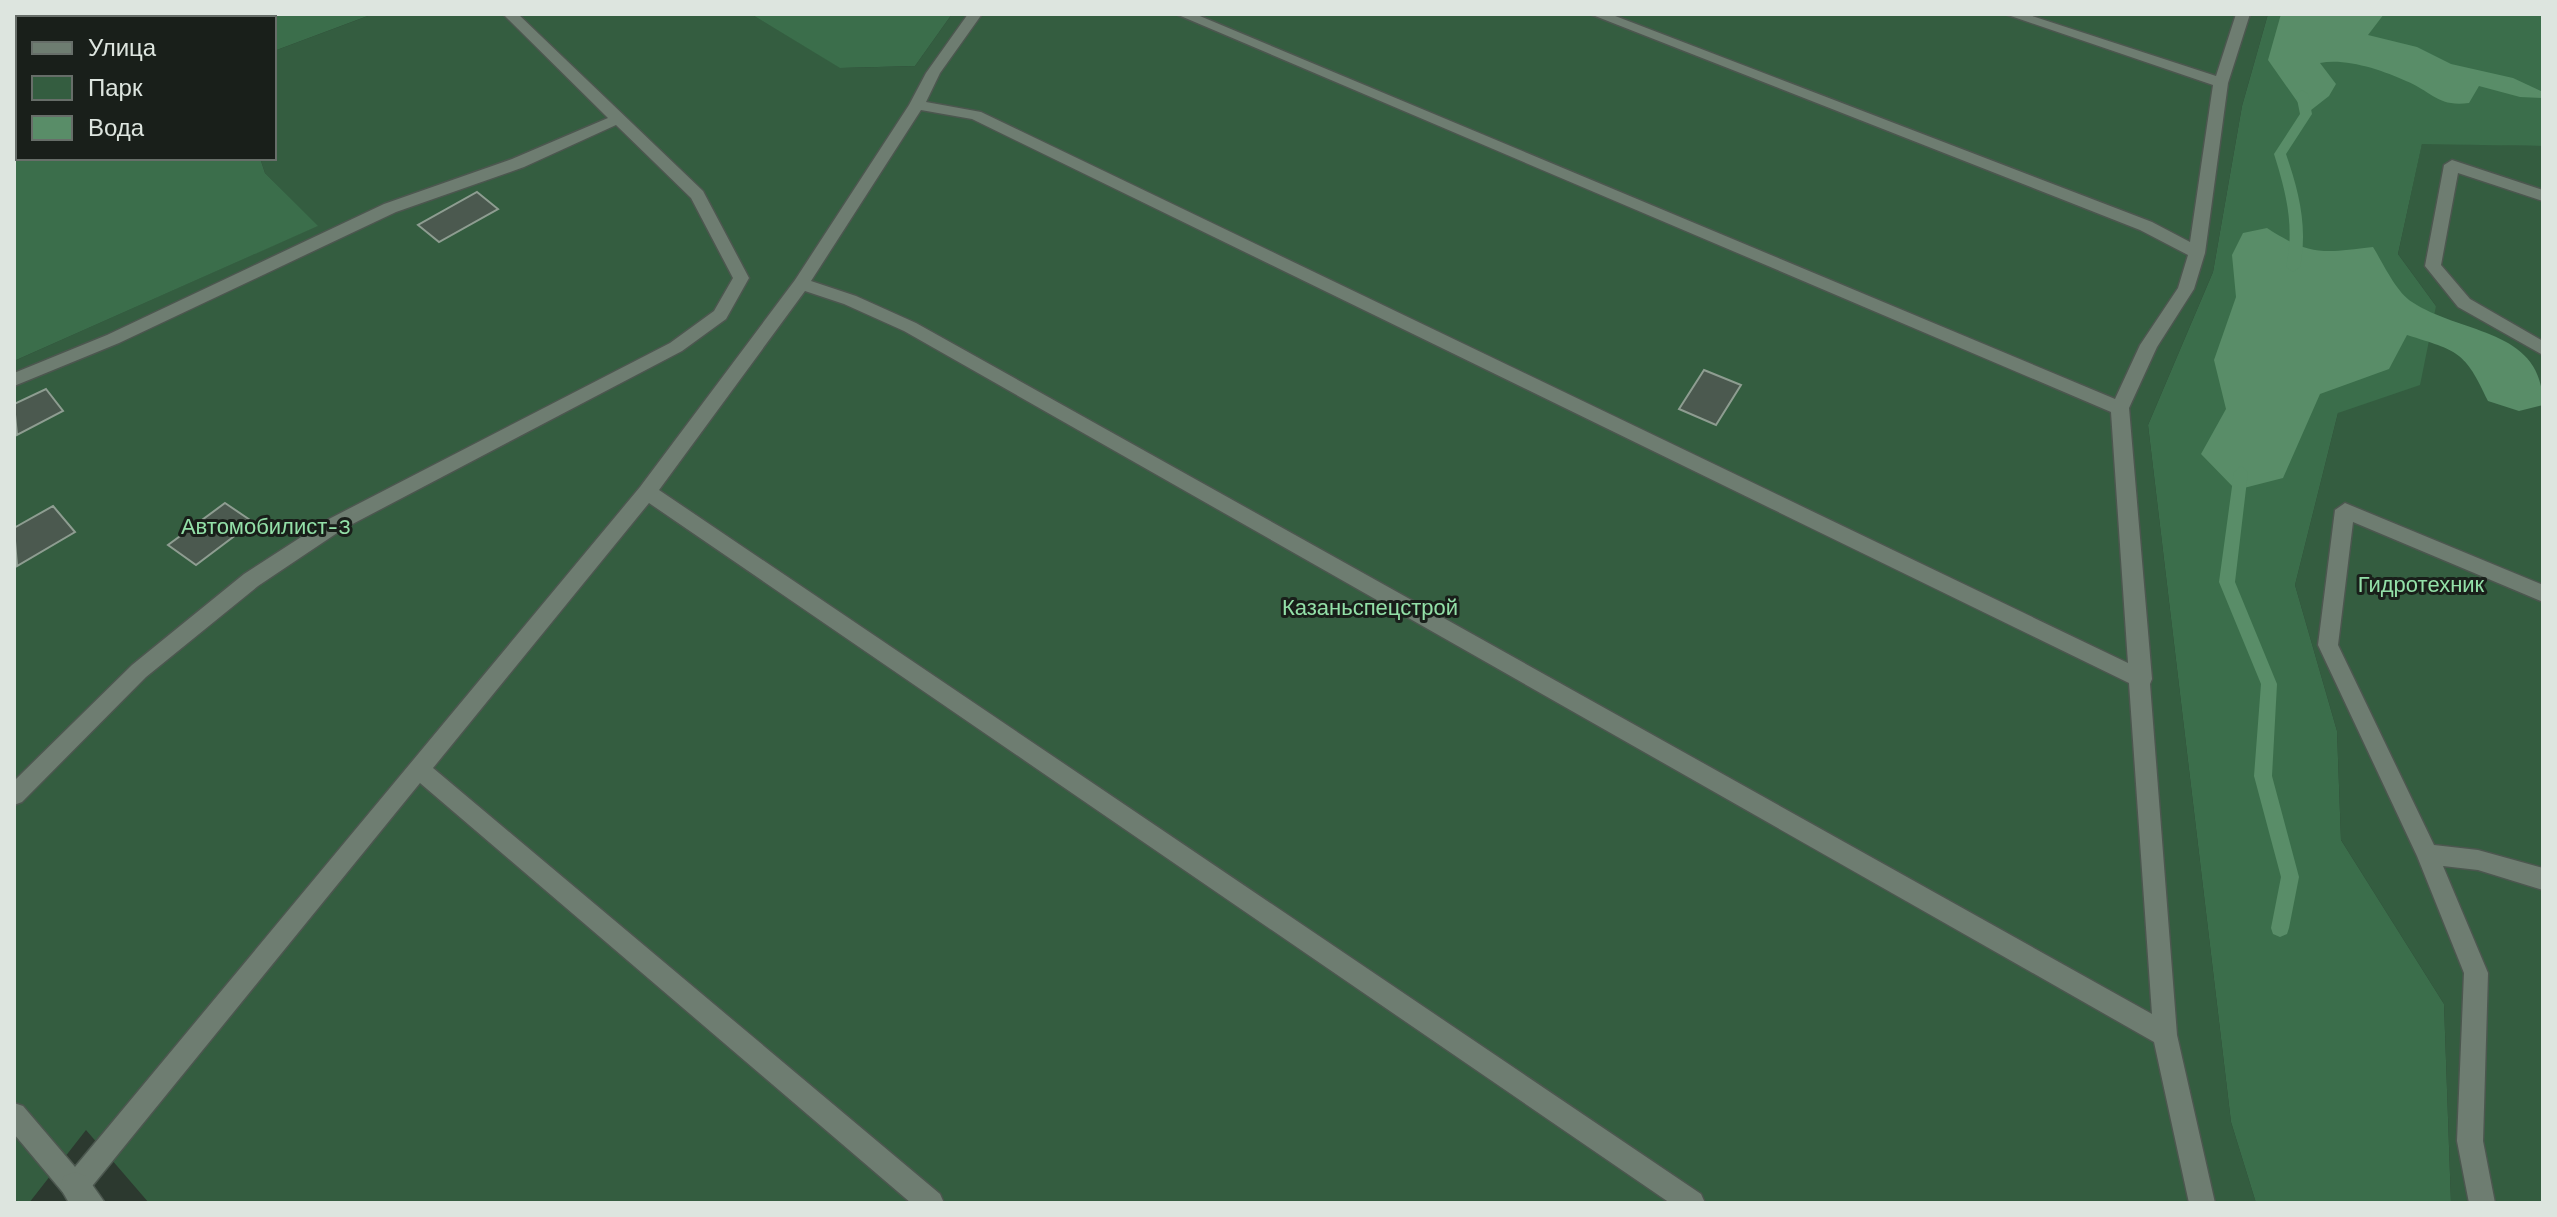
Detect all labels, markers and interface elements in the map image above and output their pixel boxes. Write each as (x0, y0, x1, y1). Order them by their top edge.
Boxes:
legend (16, 16, 276, 160)
text: Улица (88, 34, 157, 62)
text: Парк (88, 74, 143, 102)
text: Вода (88, 114, 145, 142)
park label: Автомобилист-3 (181, 514, 351, 539)
park label: Гидротехник (2358, 572, 2485, 597)
park label: Казаньспецстрой (1282, 595, 1458, 620)

